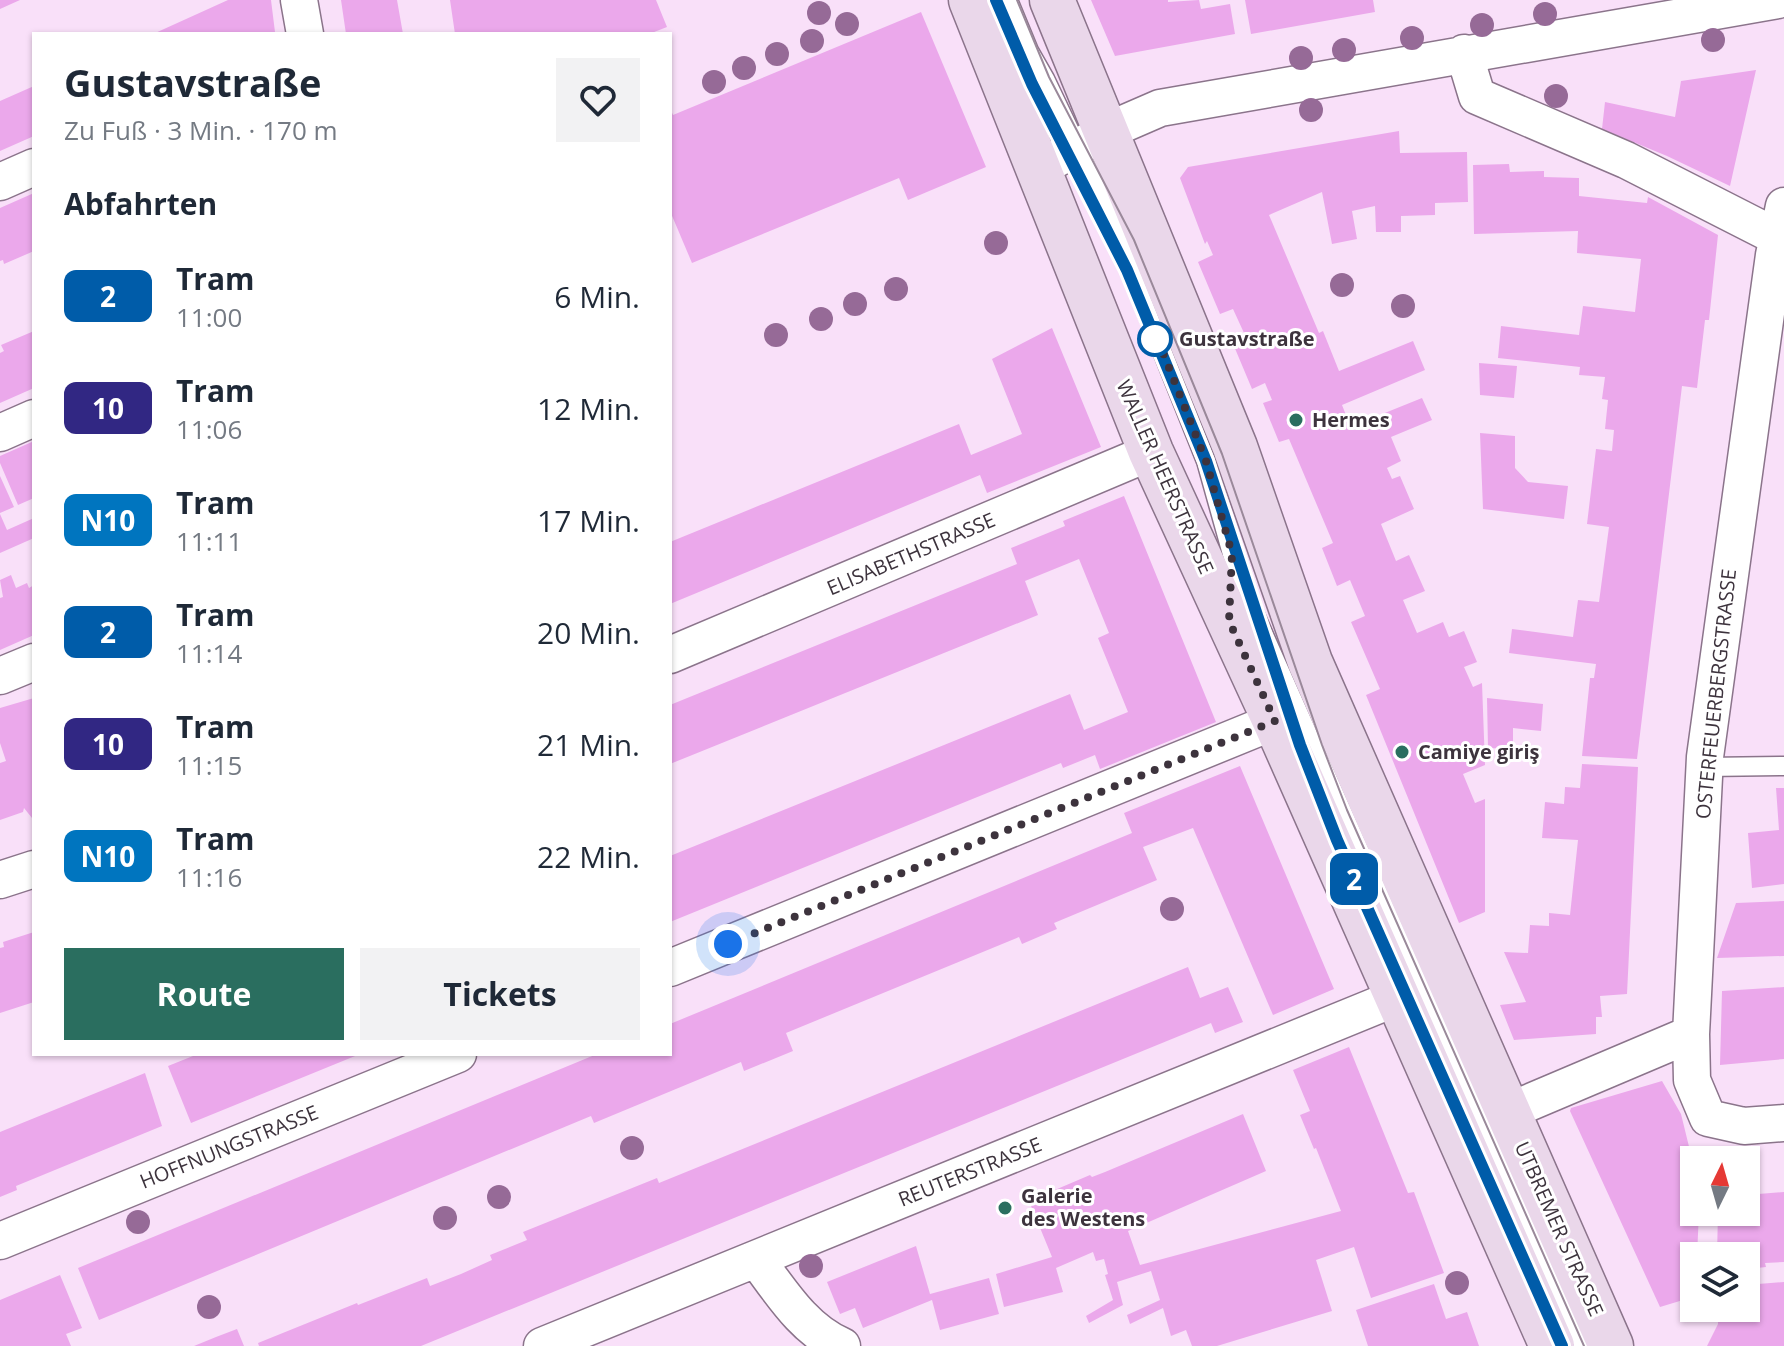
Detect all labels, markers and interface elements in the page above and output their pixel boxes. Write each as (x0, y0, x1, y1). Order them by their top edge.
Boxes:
text: Gustavstraße (64, 56, 322, 108)
button: heart (556, 58, 640, 142)
text: Zu Fuß · 3 Min. · 170 m (64, 112, 338, 148)
text: Abfahrten (64, 183, 217, 224)
text: Tram (176, 258, 255, 299)
text: 6 Min. (554, 276, 640, 317)
text: 2 (100, 277, 116, 315)
text: 11:00 (176, 299, 242, 335)
marker: Gustavstraße (1138, 322, 1172, 356)
place label: Gustavstraße (1179, 325, 1315, 352)
text: Tram (176, 370, 255, 411)
street label: WALLER HEERSTRASSE (1110, 375, 1220, 578)
text: 12 Min. (537, 388, 640, 429)
text: 10 (92, 389, 124, 427)
place label: Hermes (1312, 406, 1390, 433)
text: 11:06 (176, 411, 242, 447)
marker: Hermes (1287, 411, 1305, 429)
text: Tram (176, 482, 255, 523)
text: 17 Min. (537, 500, 640, 541)
text: N10 (81, 501, 135, 539)
street label: ELISABETHSTRASSE (822, 506, 999, 601)
text: 11:11 (176, 523, 242, 559)
street label: OSTERFEUERBERGSTRASSE (1689, 568, 1742, 820)
text: Tram (176, 594, 255, 635)
text: 20 Min. (537, 612, 640, 653)
text: 2 (100, 613, 116, 651)
text: 11:14 (176, 635, 242, 671)
text: Tram (176, 706, 255, 747)
text: 21 Min. (537, 724, 640, 765)
text: 10 (92, 725, 124, 763)
place label: Camiye giriş (1418, 738, 1540, 765)
marker: Camiye giriş (1393, 743, 1411, 761)
text: 11:15 (176, 747, 242, 783)
text: Tram (176, 818, 255, 859)
text: 22 Min. (537, 836, 640, 877)
text: N10 (81, 837, 135, 875)
line badge: 2 (1328, 853, 1380, 905)
text: 11:16 (176, 859, 242, 895)
text: 2 (1346, 860, 1362, 898)
your location (708, 924, 748, 964)
button: Route (64, 948, 344, 1040)
button: Tickets (360, 948, 640, 1040)
street label: HOFFNUNGSTRASSE (136, 1098, 322, 1195)
street label: REUTERSTRASSE (894, 1130, 1046, 1213)
street label: UTBREMER STRASSE (1509, 1137, 1610, 1320)
north arrow (1680, 1146, 1760, 1226)
map controls (1680, 1146, 1760, 1322)
place label: Galerie des Westens (1021, 1182, 1145, 1232)
marker: Galerie des Westens (996, 1199, 1014, 1217)
button: layers (1680, 1242, 1760, 1322)

